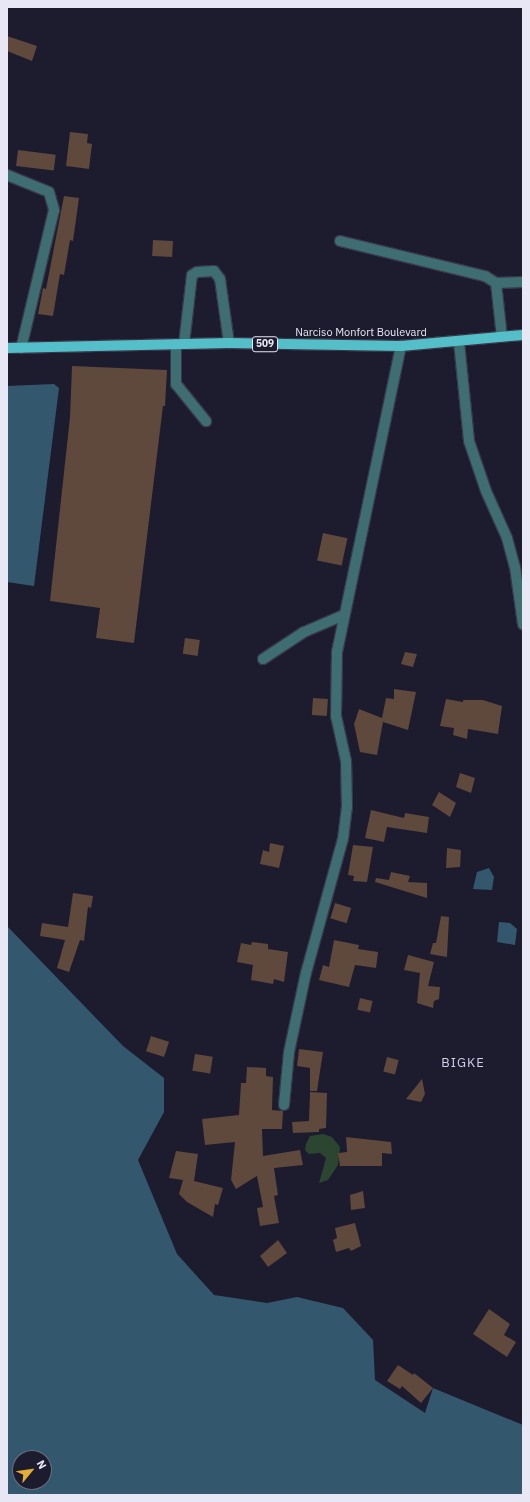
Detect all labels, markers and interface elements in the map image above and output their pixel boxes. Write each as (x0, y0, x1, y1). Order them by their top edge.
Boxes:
street label: Narciso Monfort Boulevard (295, 325, 427, 339)
road number: 509 (252, 336, 278, 352)
district label: BIGKE (441, 1055, 485, 1071)
north arrow (12, 1450, 52, 1490)
text: N (34, 1458, 50, 1472)

